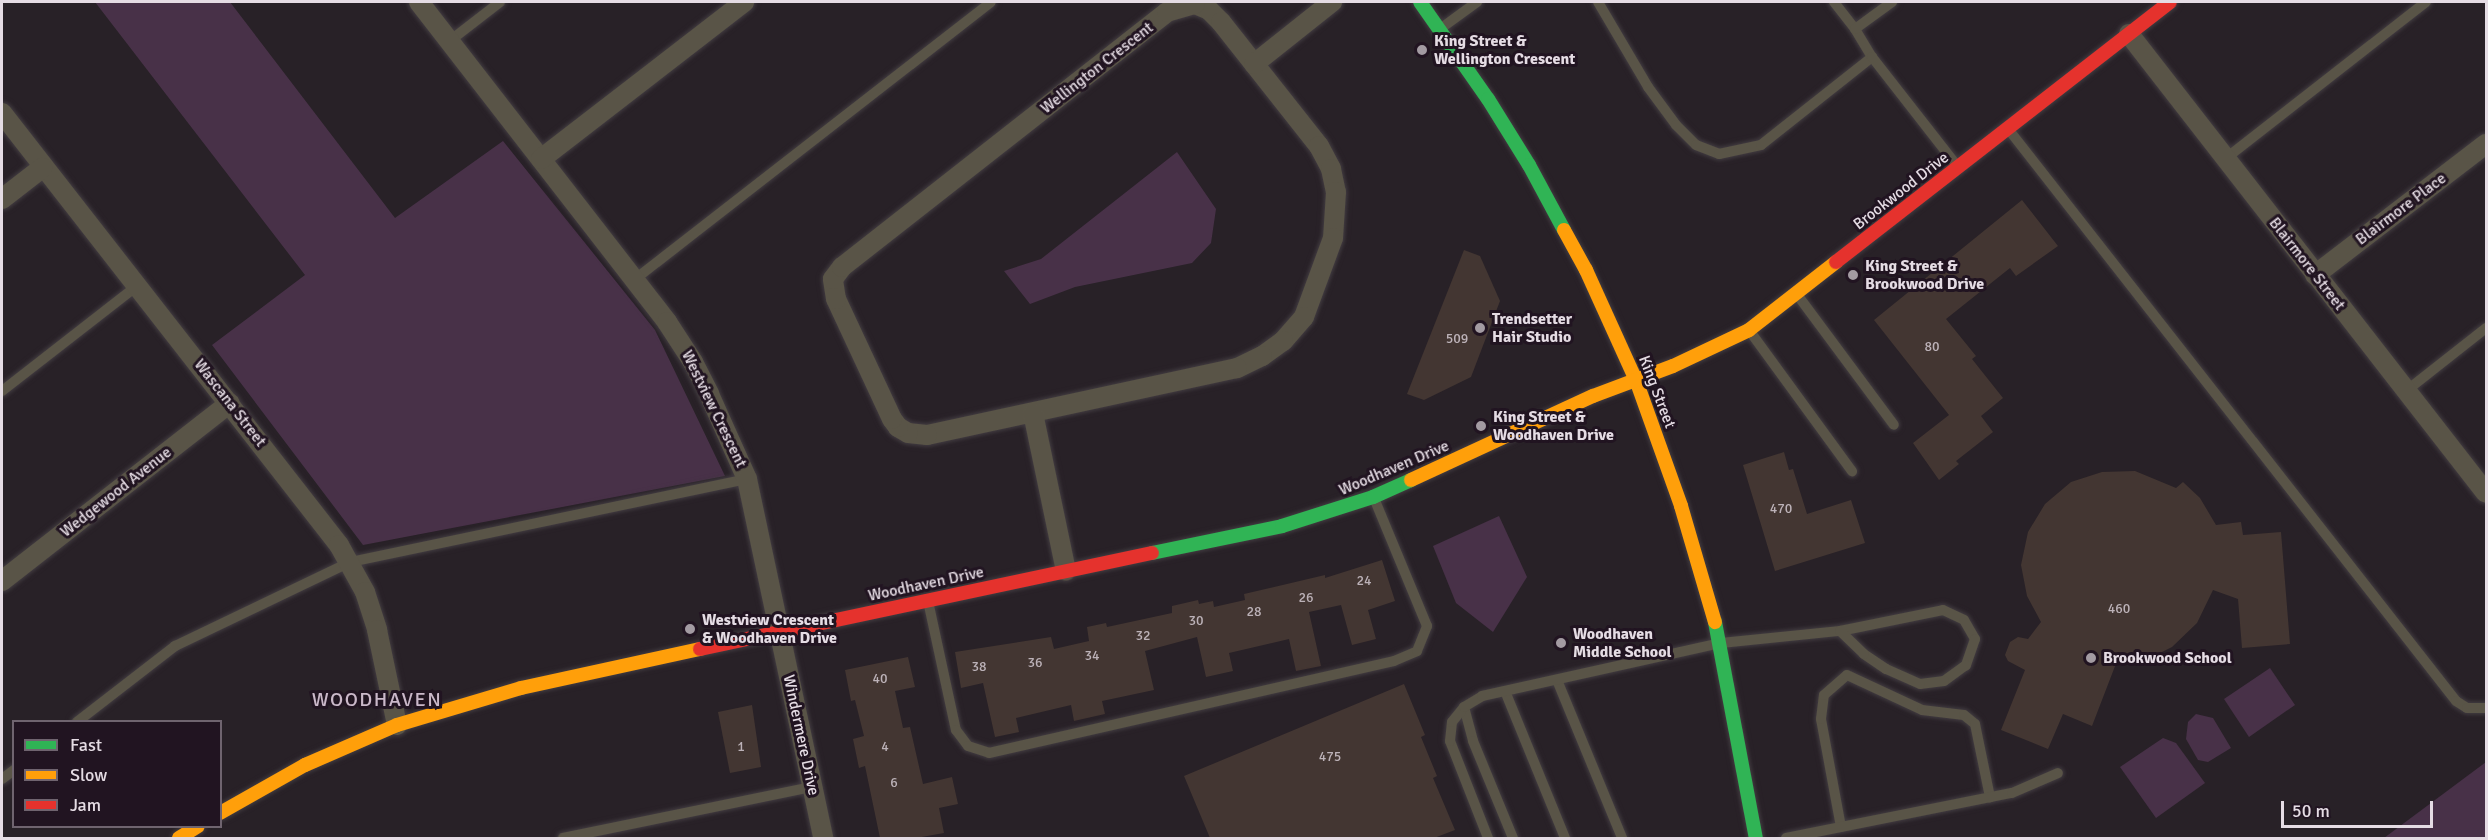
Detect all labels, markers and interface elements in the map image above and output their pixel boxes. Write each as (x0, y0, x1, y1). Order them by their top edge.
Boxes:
street label: Wellington Crescent (1037, 18, 1157, 118)
place label: King Street & Wellington Crescent (1434, 31, 1575, 69)
marker: King Street & Wellington Crescent (1415, 43, 1429, 57)
street label: Brookwood Drive (1850, 148, 1952, 234)
street label: Blairmore Place (2352, 169, 2450, 249)
street label: Blairmore Street (2265, 214, 2349, 314)
place label: King Street & Brookwood Drive (1865, 256, 1984, 294)
marker: King Street & Brookwood Drive (1846, 268, 1860, 282)
place label: Trendsetter Hair Studio (1492, 309, 1572, 347)
marker: Trendsetter Hair Studio (1473, 321, 1487, 335)
house number: 509 (1446, 331, 1468, 347)
house number: 80 (1924, 339, 1940, 355)
street label: Westview Crescent (677, 347, 751, 471)
street label: King Street (1634, 353, 1680, 431)
street label: Wascana Street (190, 355, 270, 451)
place label: King Street & Woodhaven Drive (1493, 407, 1614, 445)
marker: King Street & Woodhaven Drive (1474, 419, 1488, 433)
street label: Woodhaven Drive (1336, 436, 1452, 500)
street label: Wedgewood Avenue (57, 443, 175, 541)
house number: 470 (1770, 501, 1792, 517)
street label: Woodhaven Drive (866, 562, 986, 606)
house number: 24 (1356, 573, 1372, 589)
house number: 26 (1298, 590, 1314, 606)
house number: 460 (2108, 601, 2130, 617)
house number: 28 (1246, 604, 1262, 620)
place label: Westview Crescent & Woodhaven Drive (702, 610, 837, 648)
house number: 30 (1188, 613, 1204, 629)
marker: Westview Crescent & Woodhaven Drive (683, 622, 697, 636)
place label: Woodhaven Middle School (1573, 624, 1672, 662)
house number: 32 (1135, 628, 1151, 644)
marker: Woodhaven Middle School (1554, 636, 1568, 650)
house number: 34 (1084, 648, 1100, 664)
place label: Brookwood School (2103, 648, 2232, 668)
marker: Brookwood School (2084, 651, 2098, 665)
house number: 36 (1027, 655, 1043, 671)
house number: 38 (971, 659, 987, 675)
house number: 40 (872, 671, 888, 687)
street label: Windermere Drive (779, 673, 823, 797)
district label: WOODHAVEN (312, 687, 442, 711)
legend (12, 720, 222, 828)
text: Fast (70, 734, 102, 756)
house number: 1 (737, 739, 745, 755)
house number: 4 (881, 739, 889, 755)
house number: 475 (1319, 749, 1341, 765)
text: Slow (70, 764, 107, 786)
house number: 6 (890, 775, 898, 791)
scale bar (2284, 789, 2436, 827)
text: Jam (70, 794, 101, 816)
text: 50 m (2292, 800, 2330, 822)

